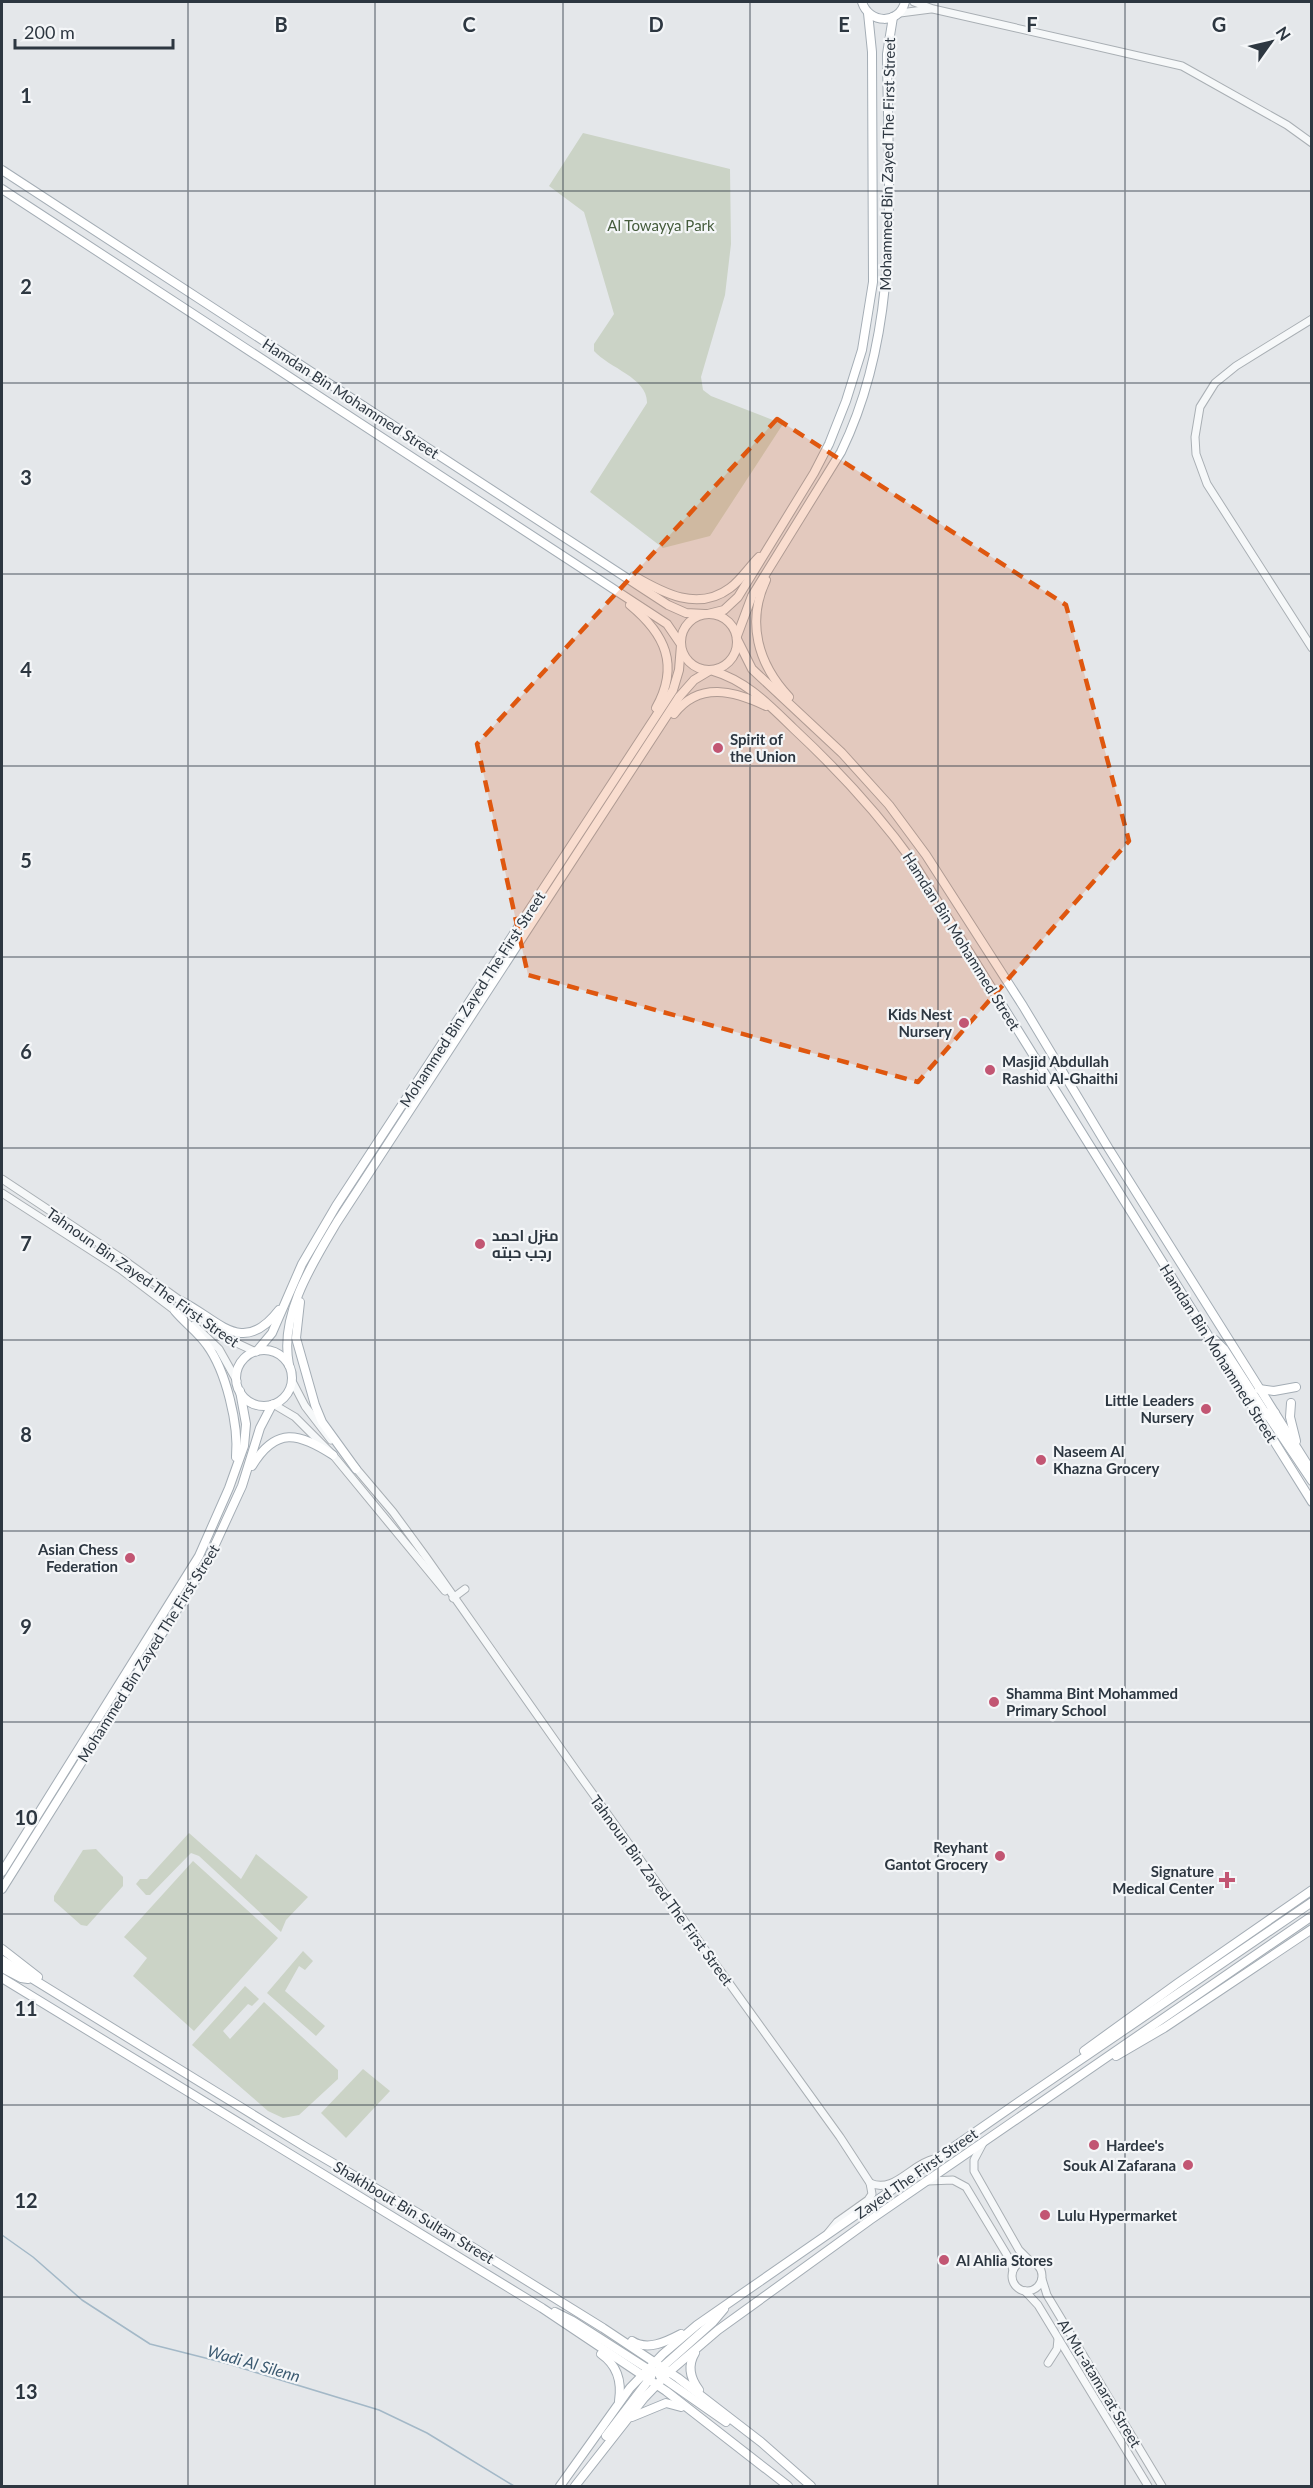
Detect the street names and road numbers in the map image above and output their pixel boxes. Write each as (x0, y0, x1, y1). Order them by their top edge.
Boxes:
street label: Mohammed Bin Zayed The First Street (876, 37, 898, 291)
street label: Hamdan Bin Mohammed Street (259, 334, 443, 462)
street label: Hamdan Bin Mohammed Street (900, 849, 1025, 1034)
street label: Mohammed Bin Zayed The First Street (395, 887, 549, 1110)
street label: Tahnoun Bin Zayed The First Street (43, 1203, 243, 1351)
street label: Hamdan Bin Mohammed Street (1157, 1261, 1282, 1446)
street label: Mohammed Bin Zayed The First Street (73, 1540, 223, 1765)
street label: Tahnoun Bin Zayed The First Street (587, 1791, 737, 1989)
street label: Zayed The First Street (851, 2124, 981, 2222)
street label: Shakhbout Bin Sultan Street (330, 2157, 498, 2267)
street label: Al Mu-atamarat Street (1055, 2316, 1146, 2451)

